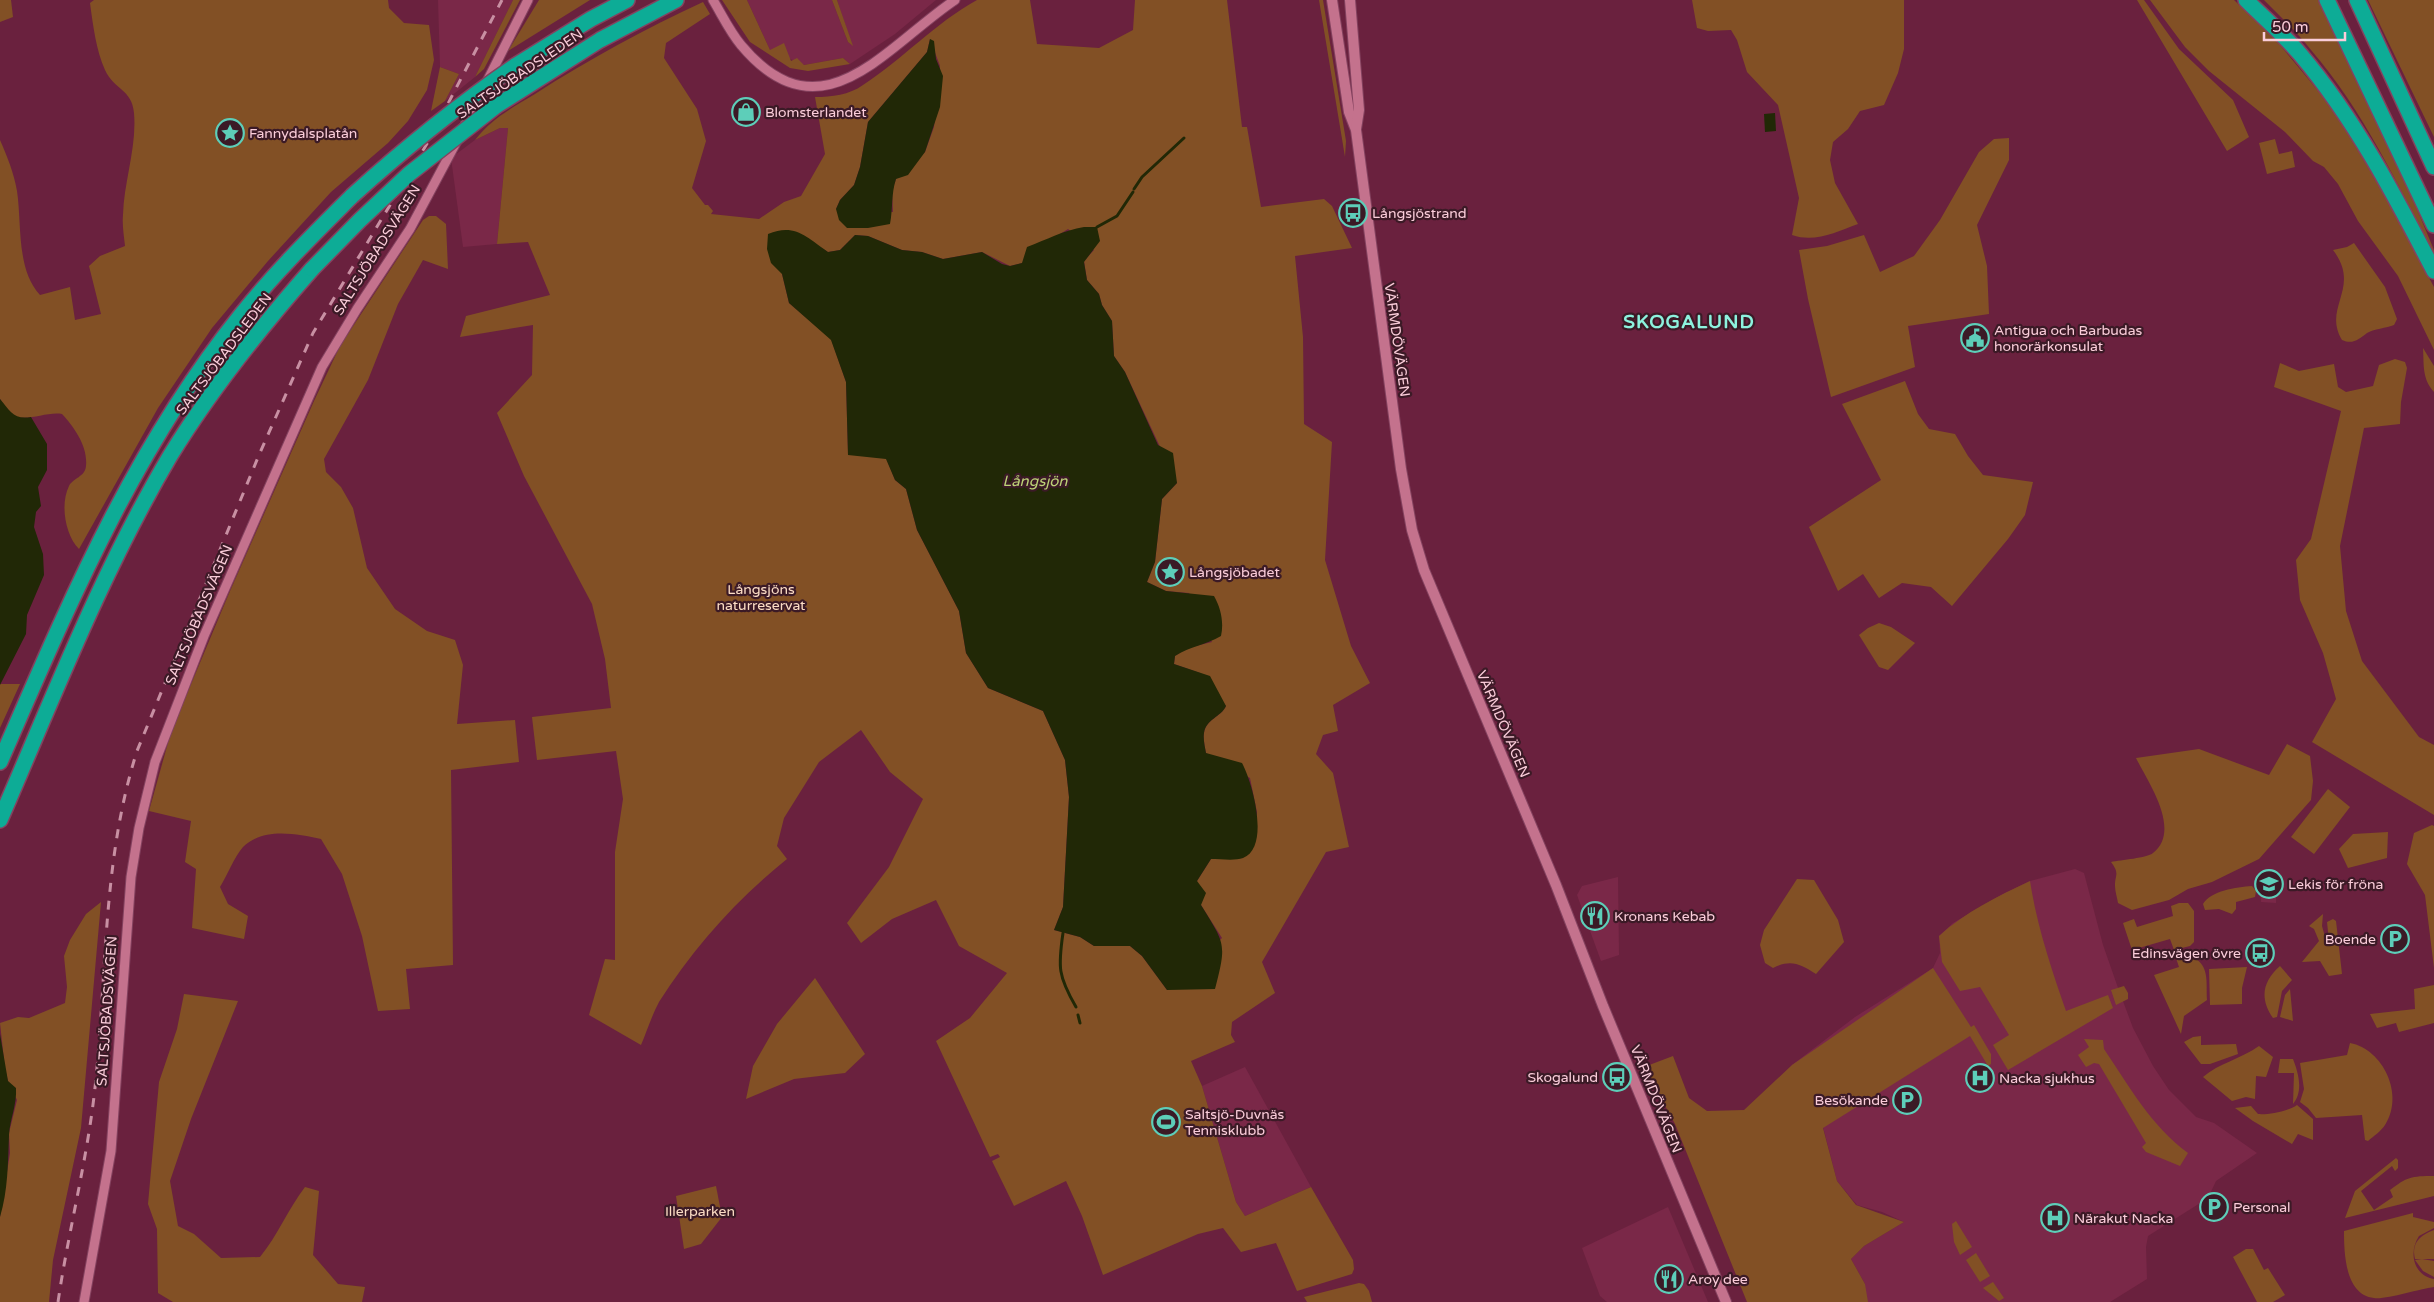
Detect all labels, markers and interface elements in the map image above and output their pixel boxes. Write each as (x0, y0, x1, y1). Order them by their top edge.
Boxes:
scale bar (2264, 10, 2345, 42)
text: 50 m (2272, 18, 2309, 36)
street label: SALTSJÖBADSLEDEN (454, 26, 586, 122)
shop icon: Blomsterlandet (731, 97, 761, 127)
place label: Blomsterlandet (765, 104, 867, 121)
place icon: Fannydalsplatån (215, 118, 245, 148)
place label: Fannydalsplatån (249, 125, 357, 142)
street label: SALTSJÖBADSVÄGEN (330, 182, 424, 318)
bus stop icon: Långsjöstrand (1338, 198, 1368, 228)
place label: Långsjöstrand (1372, 205, 1467, 222)
street label: VÄRMDÖVÄGEN (1381, 282, 1413, 398)
street label: SALTSJÖBADSLEDEN (173, 290, 275, 418)
district label: SKOGALUND (1623, 311, 1755, 333)
place label: Antigua och Barbudas honorärkonsulat (1994, 322, 2143, 355)
public building icon: Antigua och Barbudas honorärkonsulat (1960, 323, 1990, 353)
water label: Långsjön (1003, 472, 1068, 490)
street label: SALTSJÖBADSVÄGEN (162, 542, 236, 688)
place icon: Långsjöbadet (1155, 557, 1185, 587)
place label: Långsjöbadet (1189, 564, 1281, 581)
park label: Långsjöns naturreservat (717, 581, 806, 614)
street label: VÄRMDÖVÄGEN (1473, 668, 1533, 780)
school or university icon: Lekis för fröna (2254, 869, 2284, 899)
place label: Lekis för fröna (2288, 876, 2383, 893)
restaurant icon: Kronans Kebab (1580, 901, 1610, 931)
place label: Kronans Kebab (1614, 908, 1715, 925)
parking icon: Boende (2380, 924, 2410, 954)
place label: Boende (2325, 931, 2376, 948)
street label: SALTSJÖBADSVÄGEN (93, 935, 121, 1087)
bus stop icon: Edinsvägen övre (2245, 938, 2275, 968)
place label: Edinsvägen övre (2132, 945, 2241, 962)
street label: VÄRMDÖVÄGEN (1627, 1043, 1685, 1155)
bus stop icon: Skogalund (1602, 1062, 1632, 1092)
hospital icon: Nacka sjukhus (1965, 1063, 1995, 1093)
place label: Skogalund (1527, 1069, 1598, 1086)
place label: Nacka sjukhus (1999, 1070, 2095, 1087)
parking icon: Besökande (1892, 1085, 1922, 1115)
place label: Besökande (1815, 1092, 1888, 1109)
place label: Saltsjö-Duvnäs Tennisklubb (1185, 1106, 1285, 1139)
sports icon: Saltsjö-Duvnäs Tennisklubb (1151, 1107, 1181, 1137)
parking icon: Personal (2199, 1192, 2229, 1222)
place label: Personal (2233, 1199, 2291, 1216)
park label: Illerparken (665, 1203, 735, 1220)
hospital icon: Närakut Nacka (2040, 1203, 2070, 1233)
place label: Närakut Nacka (2074, 1210, 2173, 1227)
restaurant icon: Aroy dee (1654, 1264, 1684, 1294)
place label: Aroy dee (1688, 1271, 1748, 1288)

